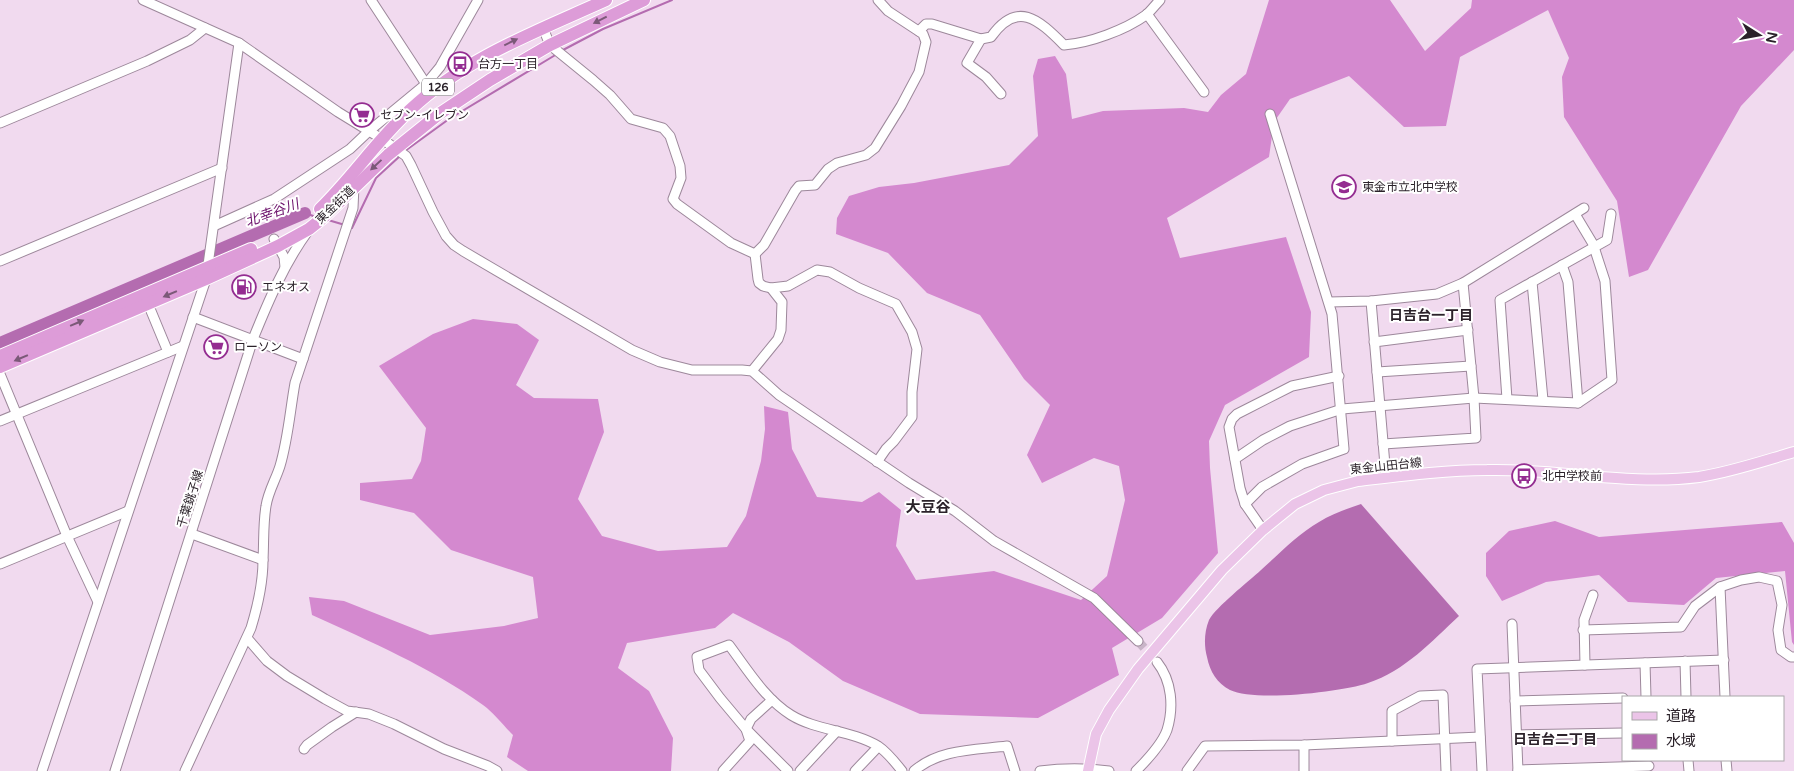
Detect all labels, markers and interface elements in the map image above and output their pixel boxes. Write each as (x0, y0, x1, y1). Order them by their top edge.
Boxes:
north arrow (1734, 10, 1784, 60)
one-way arrow (593, 17, 607, 25)
text: N (1762, 30, 1781, 45)
one-way arrow (504, 38, 518, 46)
bus stop icon: 台方一丁目 (447, 51, 473, 77)
place label: 台方一丁目 (478, 57, 538, 71)
road number: 126 (422, 78, 454, 95)
supermarket icon: セブン-イレブン (349, 102, 375, 128)
place label: セブン-イレブン (380, 108, 469, 122)
one-way arrow (371, 159, 383, 171)
school or university icon: 東金市立北中学校 (1331, 174, 1357, 200)
place label: 東金市立北中学校 (1362, 180, 1458, 194)
street label: 東金街道 (313, 183, 357, 227)
water label: 北幸谷川 (243, 195, 303, 231)
fuel station icon: エネオス (231, 274, 257, 300)
place label: エネオス (262, 280, 310, 294)
one-way arrow (163, 291, 177, 299)
district label: 日吉台一丁目 (1389, 307, 1473, 324)
one-way arrow (70, 319, 85, 327)
supermarket icon: ローソン (203, 334, 229, 360)
place label: ローソン (234, 340, 282, 354)
one-way arrow (14, 355, 28, 363)
street label: 東金山田台線 (1349, 455, 1423, 477)
bus stop icon: 北中学校前 (1511, 463, 1537, 489)
street label: 千葉銚子線 (174, 468, 206, 530)
place label: 北中学校前 (1542, 469, 1602, 483)
district label: 大豆谷 (905, 498, 951, 516)
legend (1622, 696, 1784, 761)
text: 道路 (1666, 707, 1696, 725)
district label: 日吉台二丁目 (1513, 731, 1597, 748)
text: 水域 (1666, 732, 1696, 750)

